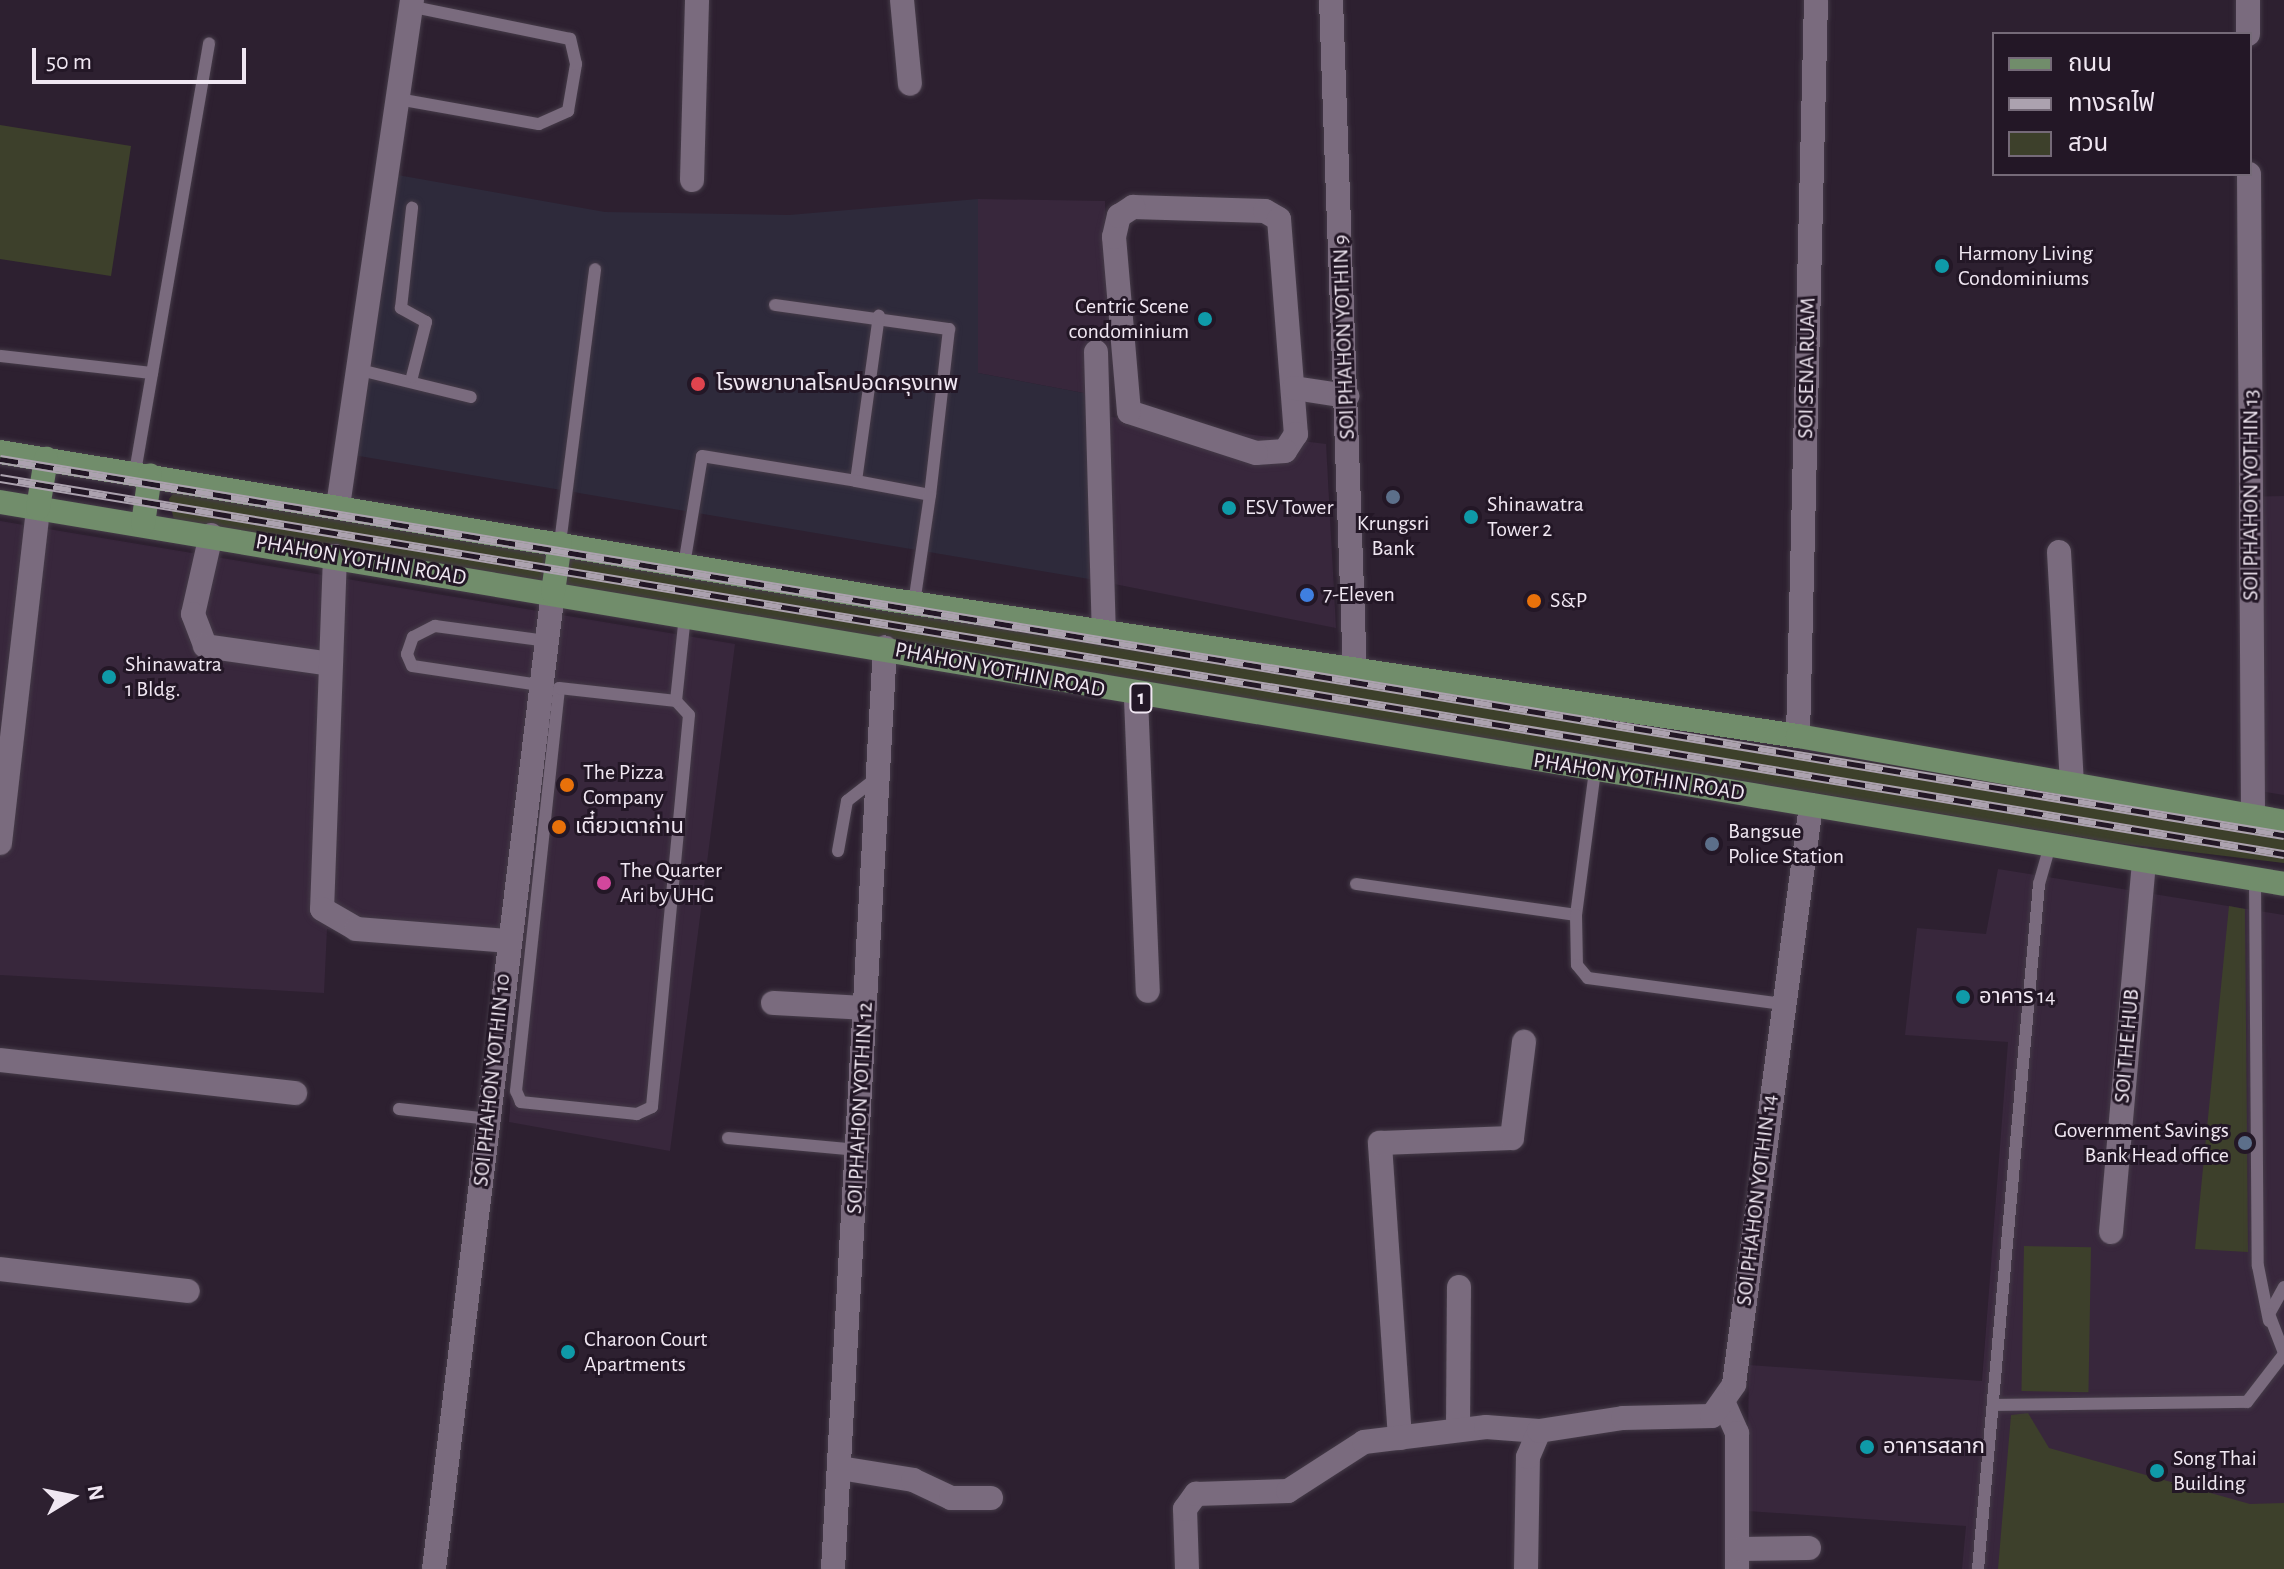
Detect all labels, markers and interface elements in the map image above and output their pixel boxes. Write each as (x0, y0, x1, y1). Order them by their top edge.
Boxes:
scale bar (36, 32, 250, 82)
legend (1992, 32, 2252, 176)
text: 50 m (46, 50, 92, 74)
text: ถนน (2068, 52, 2112, 76)
text: ทางรถไฟ (2068, 92, 2155, 116)
text: สวน (2068, 132, 2108, 156)
street label: SOI PHAHON YOTHIN 9 (1327, 234, 1361, 440)
place label: Harmony Living Condominiums (1958, 240, 2093, 292)
marker: Harmony Living Condominiums (1933, 257, 1951, 275)
place label: Centric Scene condominium (1068, 293, 1189, 344)
street label: SOI SENA RUAM (1793, 297, 1821, 439)
marker: Centric Scene condominium (1196, 310, 1214, 328)
place label: โรงพยาบาลโรคปอดกรุงเทพ (716, 371, 958, 397)
marker: โรงพยาบาลโรคปอดกรุงเทพ (687, 373, 709, 395)
street label: SOI PHAHON YOTHIN 13 (2238, 389, 2264, 601)
marker: Krungsri Bank (1384, 488, 1402, 506)
place label: Shinawatra Tower 2 (1487, 491, 1584, 542)
place label: ESV Tower (1245, 495, 1334, 521)
marker: ESV Tower (1220, 499, 1238, 517)
marker: Shinawatra Tower 2 (1462, 508, 1480, 526)
place label: Krungsri Bank (1357, 510, 1429, 562)
street label: PHAHON YOTHIN ROAD (254, 528, 468, 592)
place label: 7-Eleven (1323, 582, 1395, 608)
marker: 7-Eleven (1298, 586, 1316, 604)
place label: S&P (1550, 588, 1587, 614)
marker: S&P (1525, 592, 1543, 610)
street label: PHAHON YOTHIN ROAD (893, 637, 1107, 703)
place label: Shinawatra 1 Bldg. (125, 651, 222, 702)
marker: Shinawatra 1 Bldg. (100, 668, 118, 686)
road number: 1 (1129, 682, 1153, 714)
street label: PHAHON YOTHIN ROAD (1532, 747, 1746, 807)
place label: The Pizza Company (583, 759, 664, 810)
marker: The Pizza Company (558, 776, 576, 794)
place label: เตี๋ยวเตาถ่าน (575, 814, 684, 840)
marker: เตี๋ยวเตาถ่าน (550, 818, 568, 836)
place label: Bangsue Police Station (1728, 818, 1844, 870)
marker: Bangsue Police Station (1703, 835, 1721, 853)
place label: The Quarter Ari by UHG (620, 857, 722, 908)
marker: The Quarter Ari by UHG (595, 874, 613, 892)
street label: SOI PHAHON YOTHIN 10 (468, 972, 516, 1188)
place label: อาคาร 14 (1979, 984, 2056, 1010)
marker: อาคาร 14 (1954, 988, 1972, 1006)
street label: SOI THE HUB (2109, 988, 2145, 1104)
street label: SOI PHAHON YOTHIN 12 (841, 1001, 879, 1215)
street label: SOI PHAHON YOTHIN 14 (1731, 1093, 1783, 1307)
place label: Government Savings Bank Head office (2054, 1117, 2229, 1168)
marker: Government Savings Bank Head office (2236, 1134, 2254, 1152)
place label: Charoon Court Apartments (584, 1326, 707, 1378)
marker: Charoon Court Apartments (559, 1343, 577, 1361)
place label: อาคารสลาก (1883, 1434, 1985, 1460)
marker: อาคารสลาก (1858, 1438, 1876, 1456)
place label: Song Thai Building (2173, 1445, 2257, 1496)
north arrow (32, 1457, 112, 1537)
marker: Song Thai Building (2148, 1462, 2166, 1480)
text: N (83, 1483, 108, 1502)

